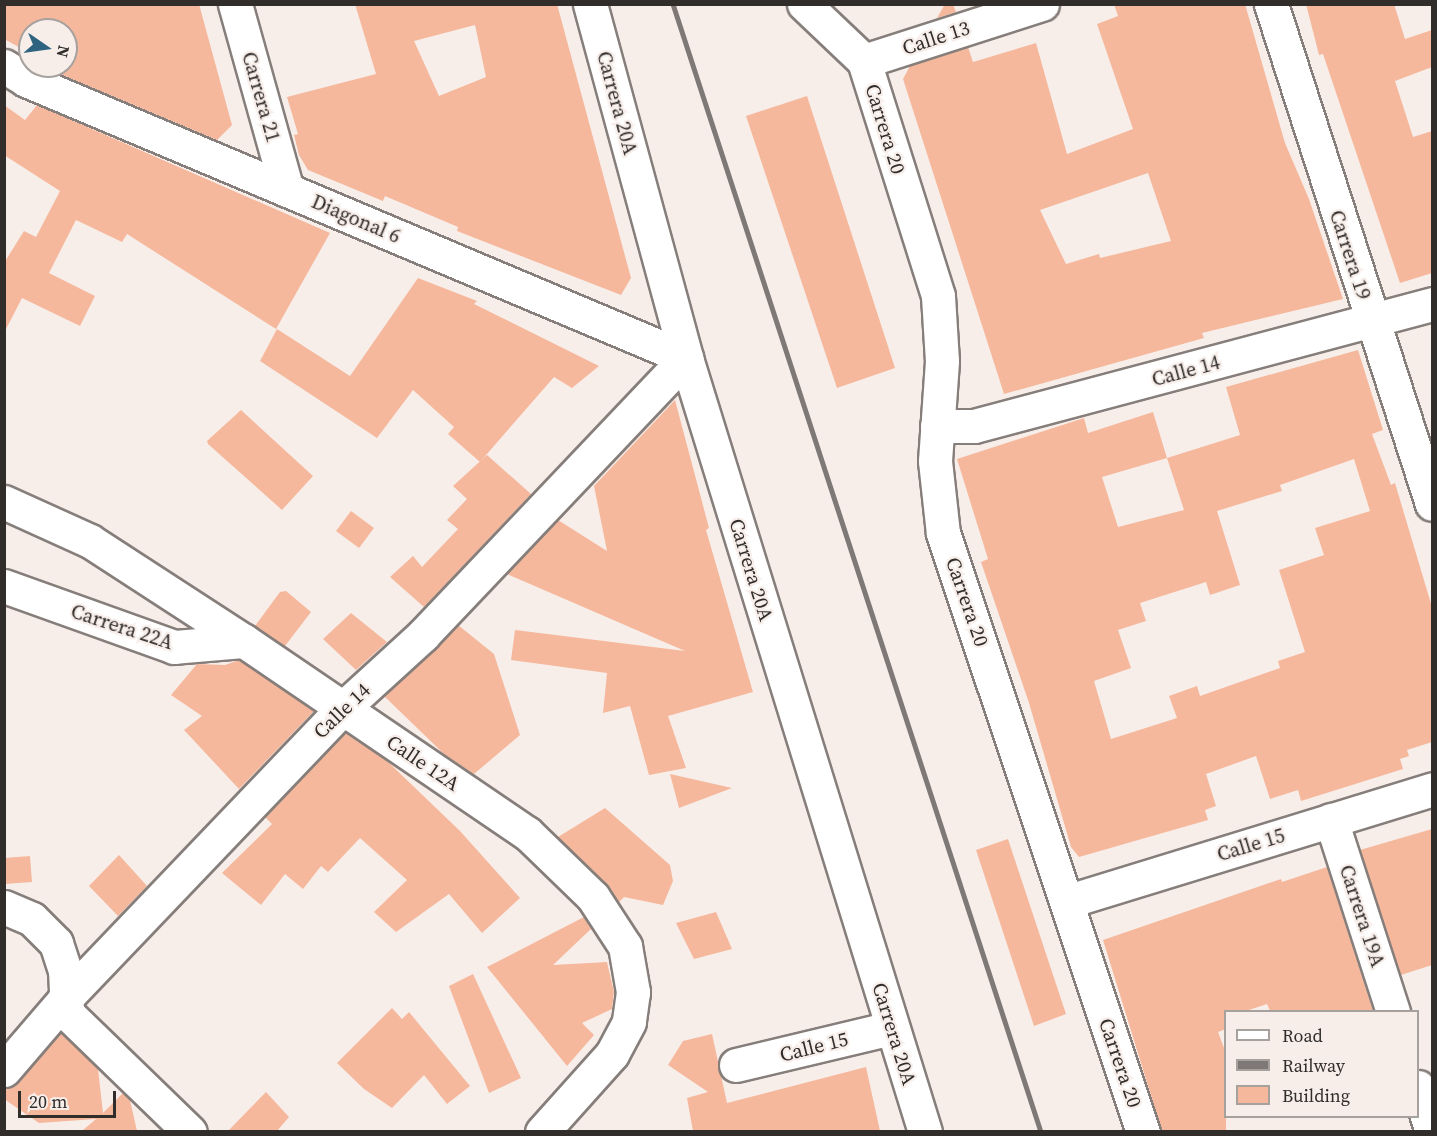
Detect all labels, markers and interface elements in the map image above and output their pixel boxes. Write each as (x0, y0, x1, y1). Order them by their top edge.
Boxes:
street label: Calle 13 (899, 16, 973, 60)
north arrow (18, 18, 78, 78)
text: N (52, 43, 76, 60)
street label: Carrera 21 (237, 49, 285, 145)
street label: Carrera 20A (592, 49, 642, 157)
street label: Carrera 20 (860, 81, 910, 177)
street label: Diagonal 6 (308, 190, 404, 248)
street label: Carrera 19 (1324, 207, 1376, 303)
street label: Calle 14 (1149, 350, 1223, 392)
street label: Carrera 20A (724, 516, 778, 624)
street label: Carrera 20 (941, 554, 993, 650)
street label: Carrera 22A (68, 599, 176, 655)
street label: Calle 14 (309, 678, 375, 744)
street label: Calle 12A (382, 730, 464, 796)
street label: Calle 15 (1214, 823, 1288, 867)
street label: Carrera 19A (1334, 862, 1390, 970)
street label: Carrera 20A (867, 980, 921, 1088)
legend (1224, 1010, 1419, 1118)
street label: Carrera 20 (1094, 1015, 1146, 1111)
text: Road (1282, 1023, 1323, 1048)
street label: Calle 15 (777, 1027, 851, 1067)
text: Railway (1282, 1053, 1345, 1078)
scale bar (21, 1079, 118, 1117)
text: Building (1282, 1083, 1350, 1108)
text: 20 m (29, 1089, 67, 1114)

